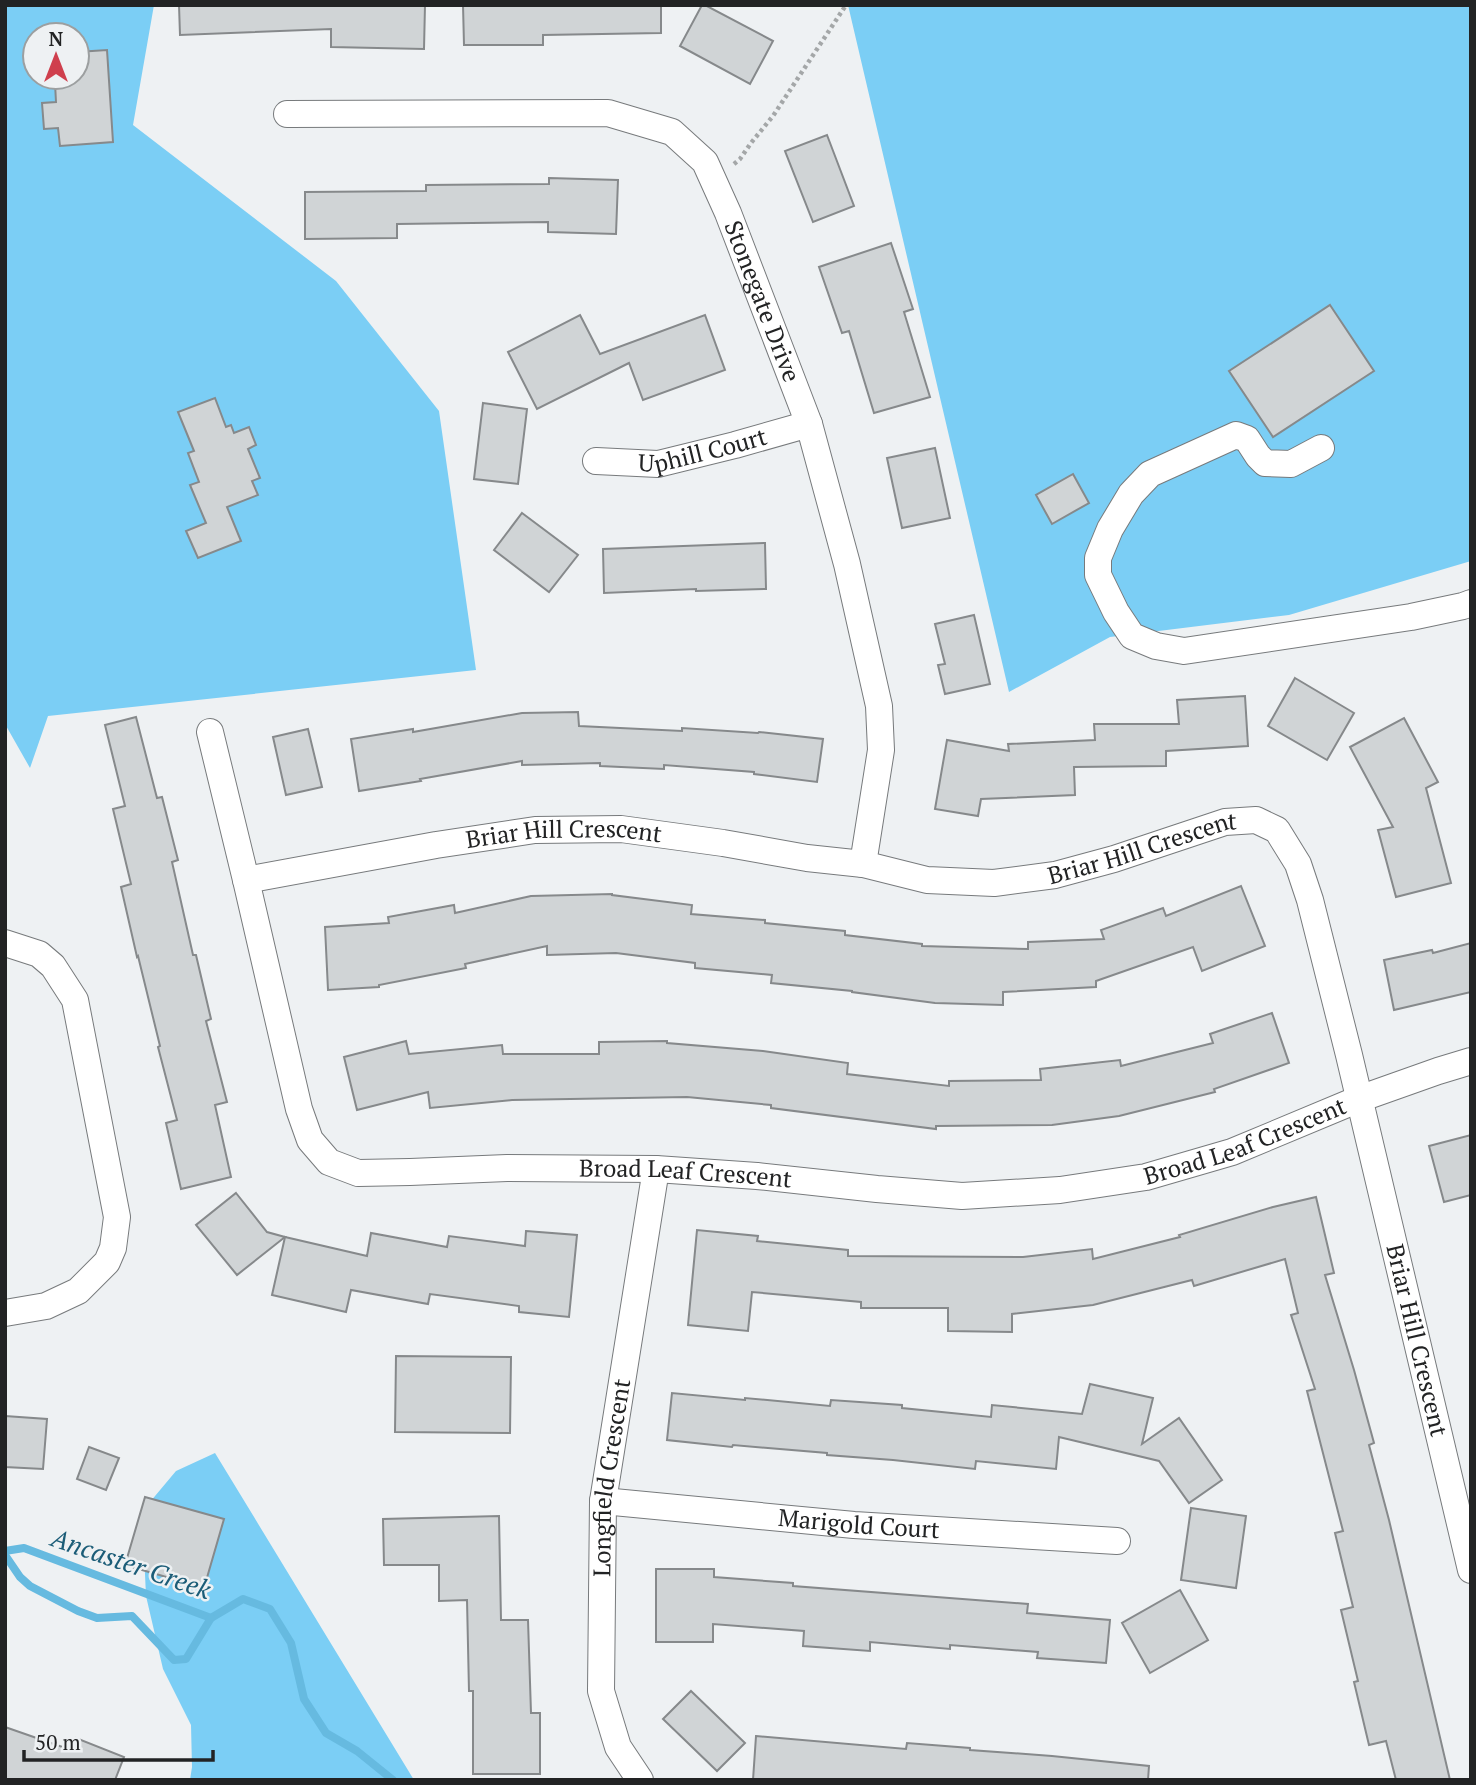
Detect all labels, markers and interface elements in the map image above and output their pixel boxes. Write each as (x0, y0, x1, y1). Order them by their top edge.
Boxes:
north arrow (21, 21, 91, 91)
text: N (49, 26, 64, 51)
street label: Stonegate Drive (717, 216, 808, 386)
street label: Uphill Court (637, 420, 770, 479)
street label: Briar Hill Crescent (1044, 804, 1238, 891)
street label: Briar Hill Crescent (464, 811, 664, 855)
street label: Broad Leaf Crescent (1140, 1089, 1351, 1192)
street label: Broad Leaf Crescent (579, 1151, 794, 1195)
street label: Briar Hill Crescent (1379, 1241, 1456, 1440)
street label: Longfield Crescent (585, 1376, 637, 1577)
street label: Marigold Court (777, 1501, 941, 1545)
water label: Ancaster Creek (45, 1519, 216, 1606)
scale bar (24, 1718, 214, 1762)
text: 50 m (35, 1728, 81, 1756)

